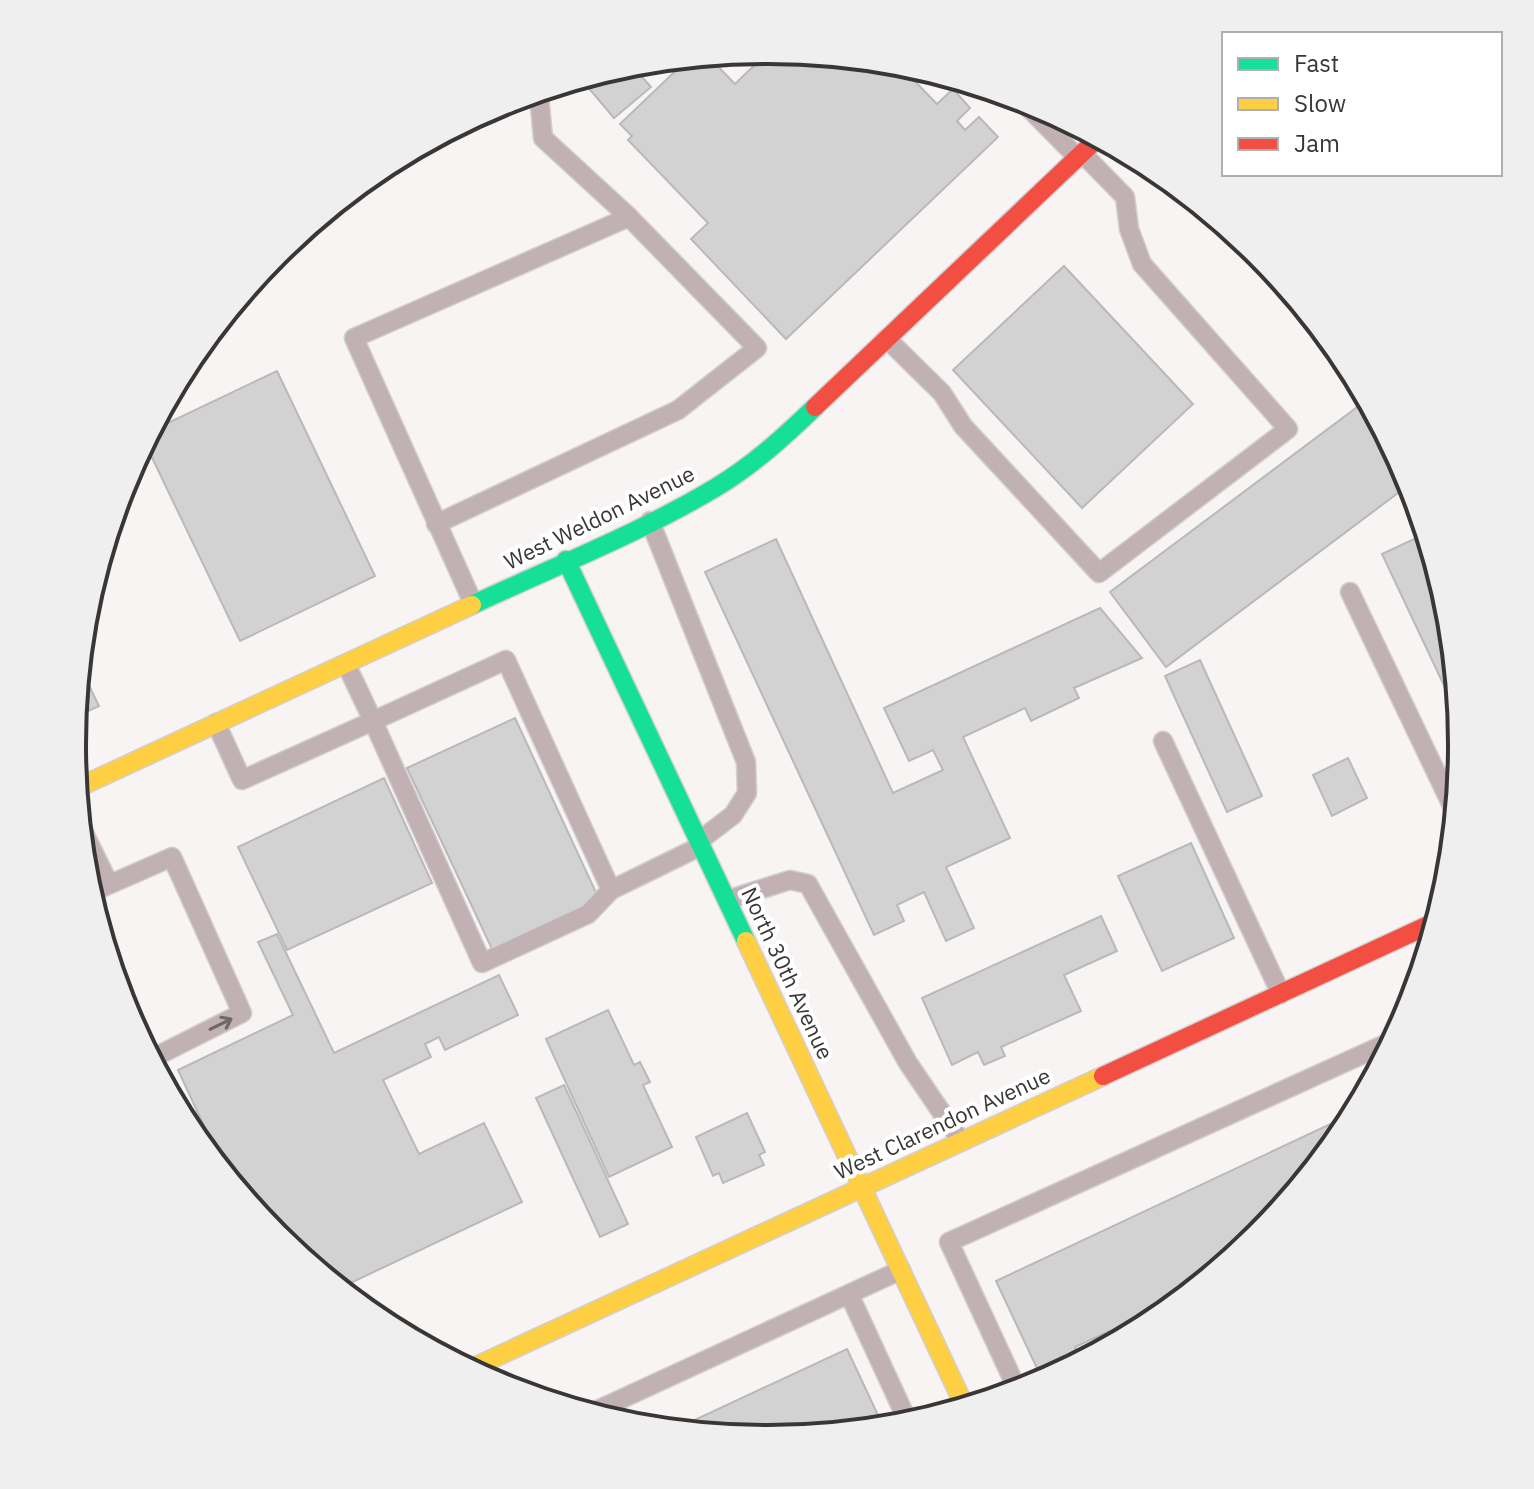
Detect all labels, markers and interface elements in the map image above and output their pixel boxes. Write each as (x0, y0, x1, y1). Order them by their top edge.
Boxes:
legend (1222, 32, 1502, 176)
text: Fast (1294, 47, 1339, 79)
text: Slow (1294, 87, 1346, 119)
text: Jam (1294, 127, 1340, 159)
street label: West Weldon Avenue (499, 458, 699, 576)
street label: North 30th Avenue (735, 882, 841, 1064)
one-way arrow (208, 1016, 232, 1031)
street label: West Clarendon Avenue (829, 1060, 1055, 1186)

